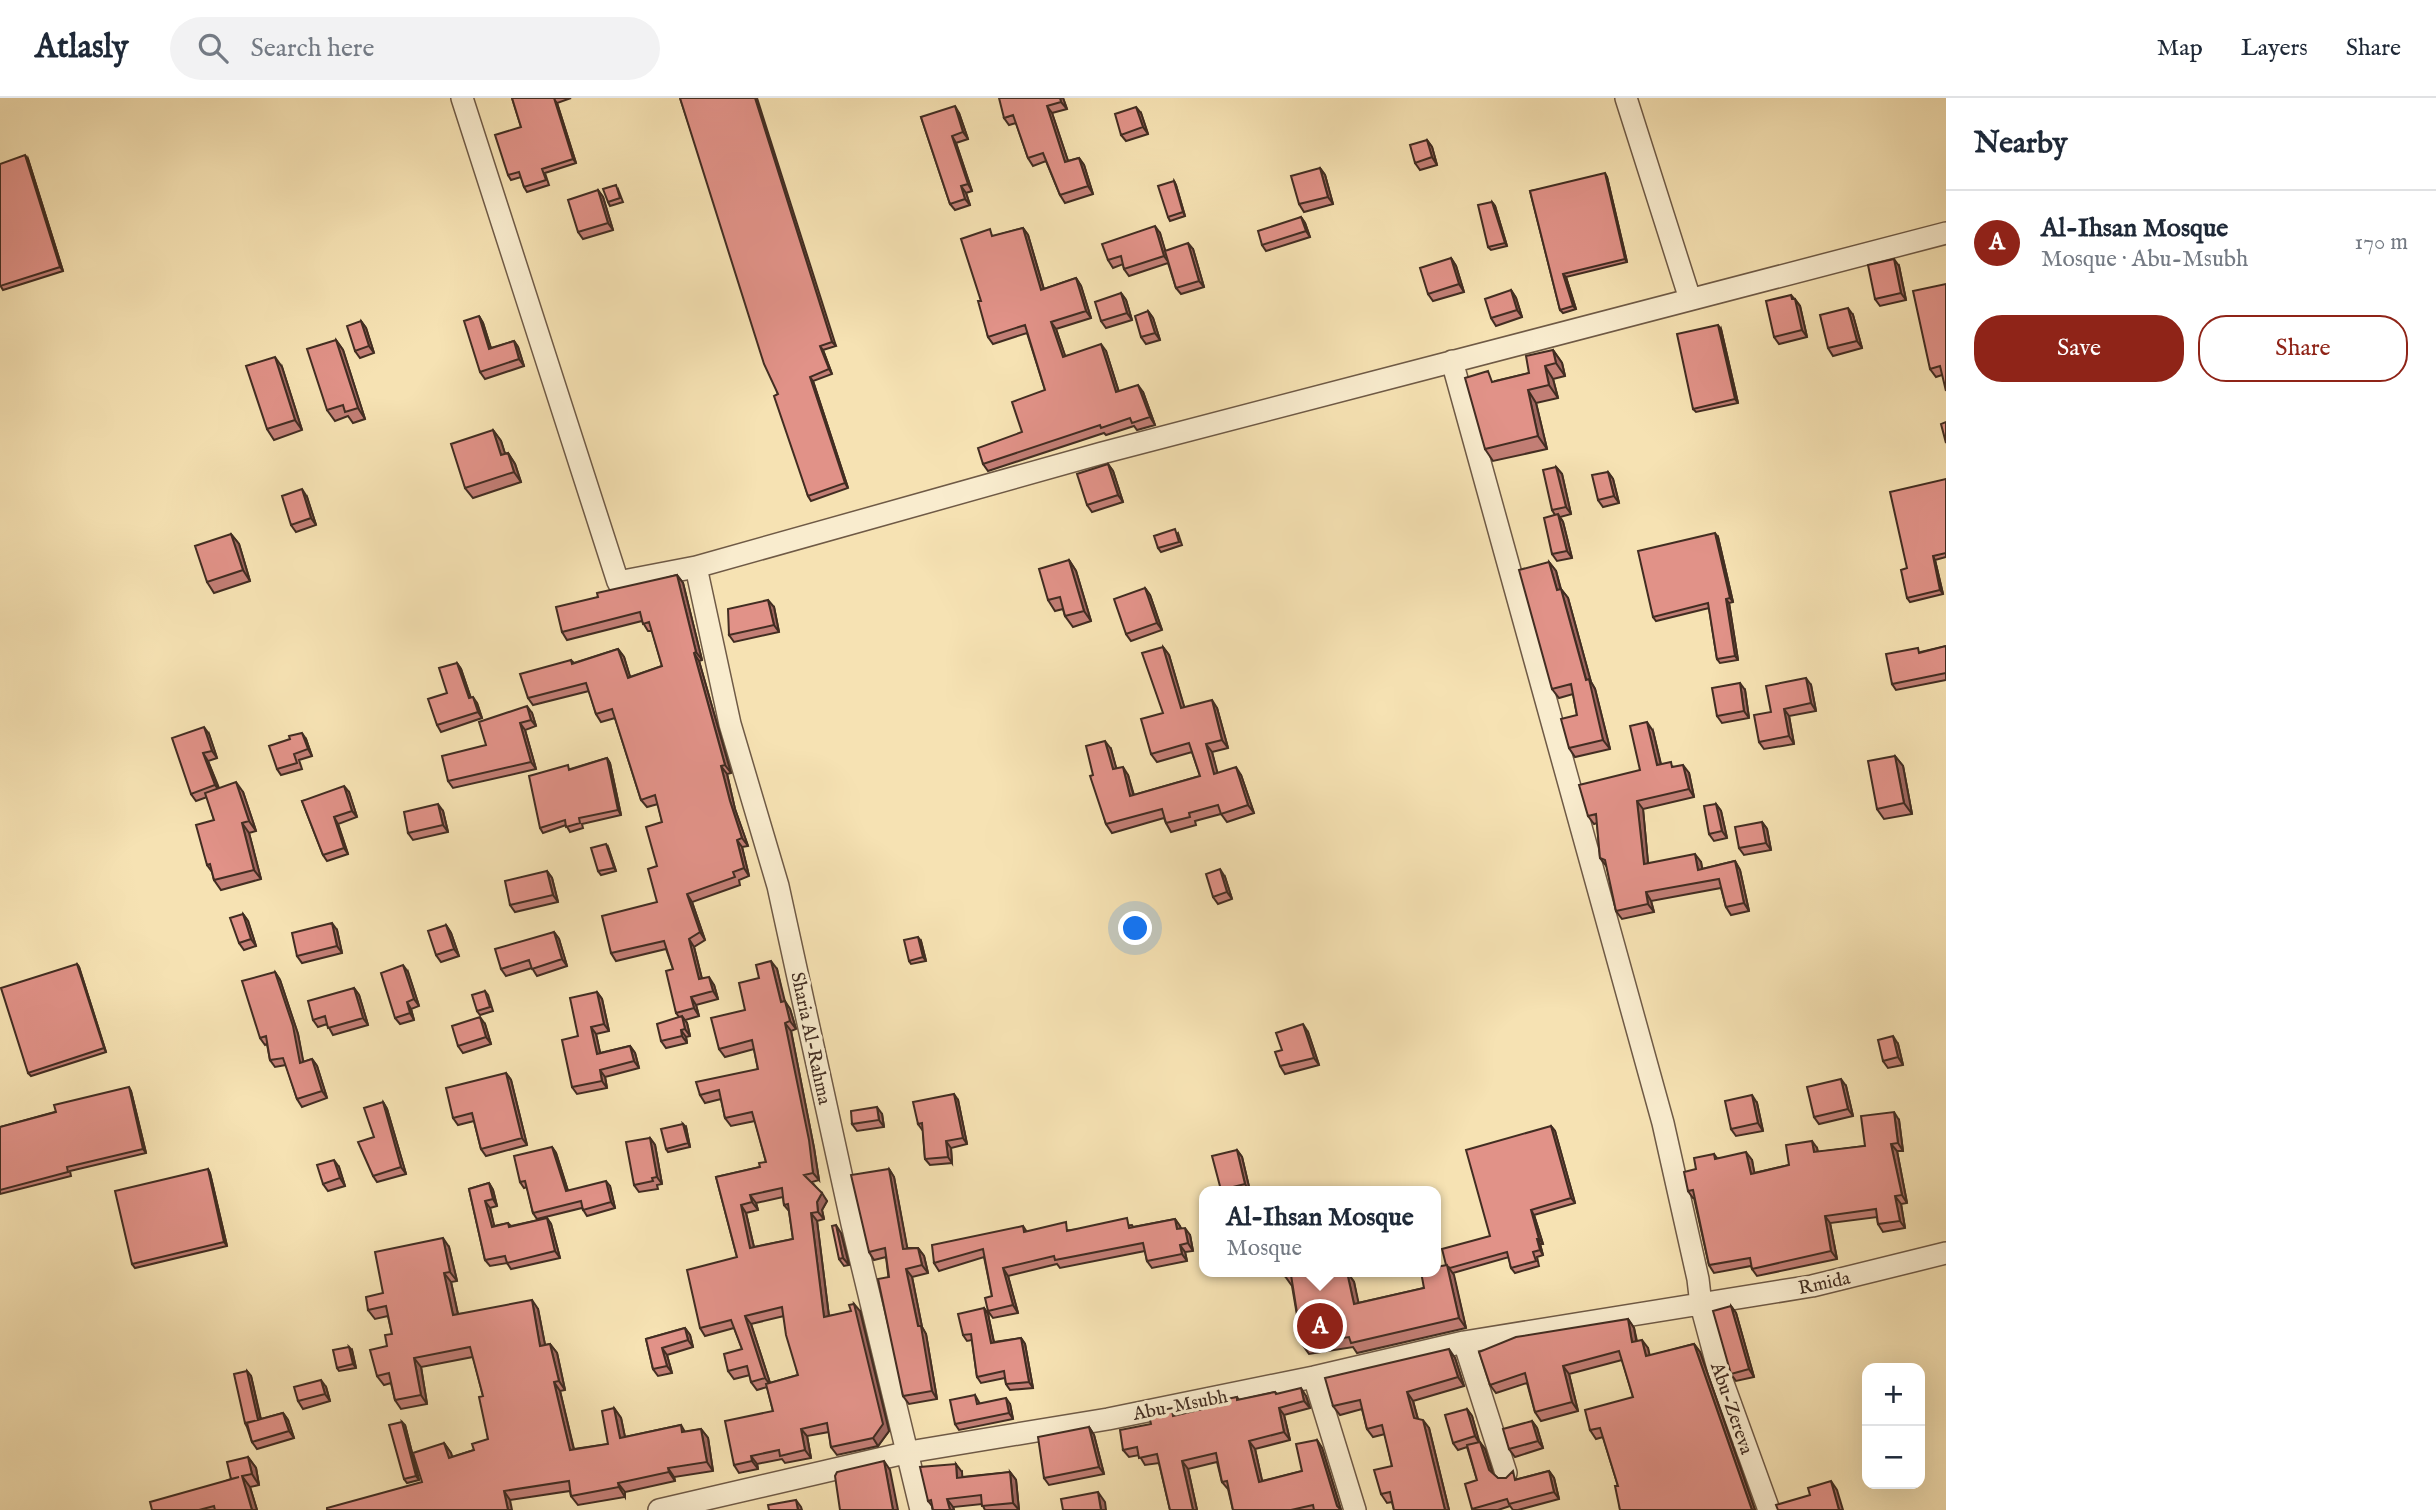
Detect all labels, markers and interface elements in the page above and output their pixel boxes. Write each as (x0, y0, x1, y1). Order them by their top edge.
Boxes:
search box (170, 17, 660, 80)
text: Atlasly (35, 27, 128, 69)
icon: search (194, 29, 232, 67)
text: Search here (250, 32, 374, 65)
text: Map (2157, 33, 2203, 64)
text: Layers (2241, 33, 2308, 64)
text: Share (2346, 33, 2401, 64)
text: Nearby (1974, 125, 2067, 163)
text: Al-Ihsan Mosque (2041, 212, 2228, 245)
text: A (1989, 228, 2005, 257)
text: 170 m (2355, 228, 2408, 257)
text: Mosque · Abu-Msubh (2041, 245, 2248, 274)
button: Save (1974, 315, 2184, 382)
button: Share (2198, 315, 2408, 382)
your location (1118, 911, 1152, 945)
street label: Sharia Al-Rahma (784, 970, 836, 1108)
popup (1199, 1186, 1441, 1277)
text: Al-Ihsan Mosque (1226, 1201, 1414, 1234)
text: Mosque (1226, 1234, 1302, 1263)
street label: Rmida (1796, 1267, 1853, 1301)
pin: A (1297, 1300, 1343, 1352)
street label: Abu-Zereva (1704, 1358, 1758, 1459)
map controls (1862, 1363, 1925, 1489)
button: + (1862, 1363, 1925, 1426)
street label: Abu-Msubh (1130, 1385, 1230, 1427)
button: − (1862, 1426, 1925, 1489)

